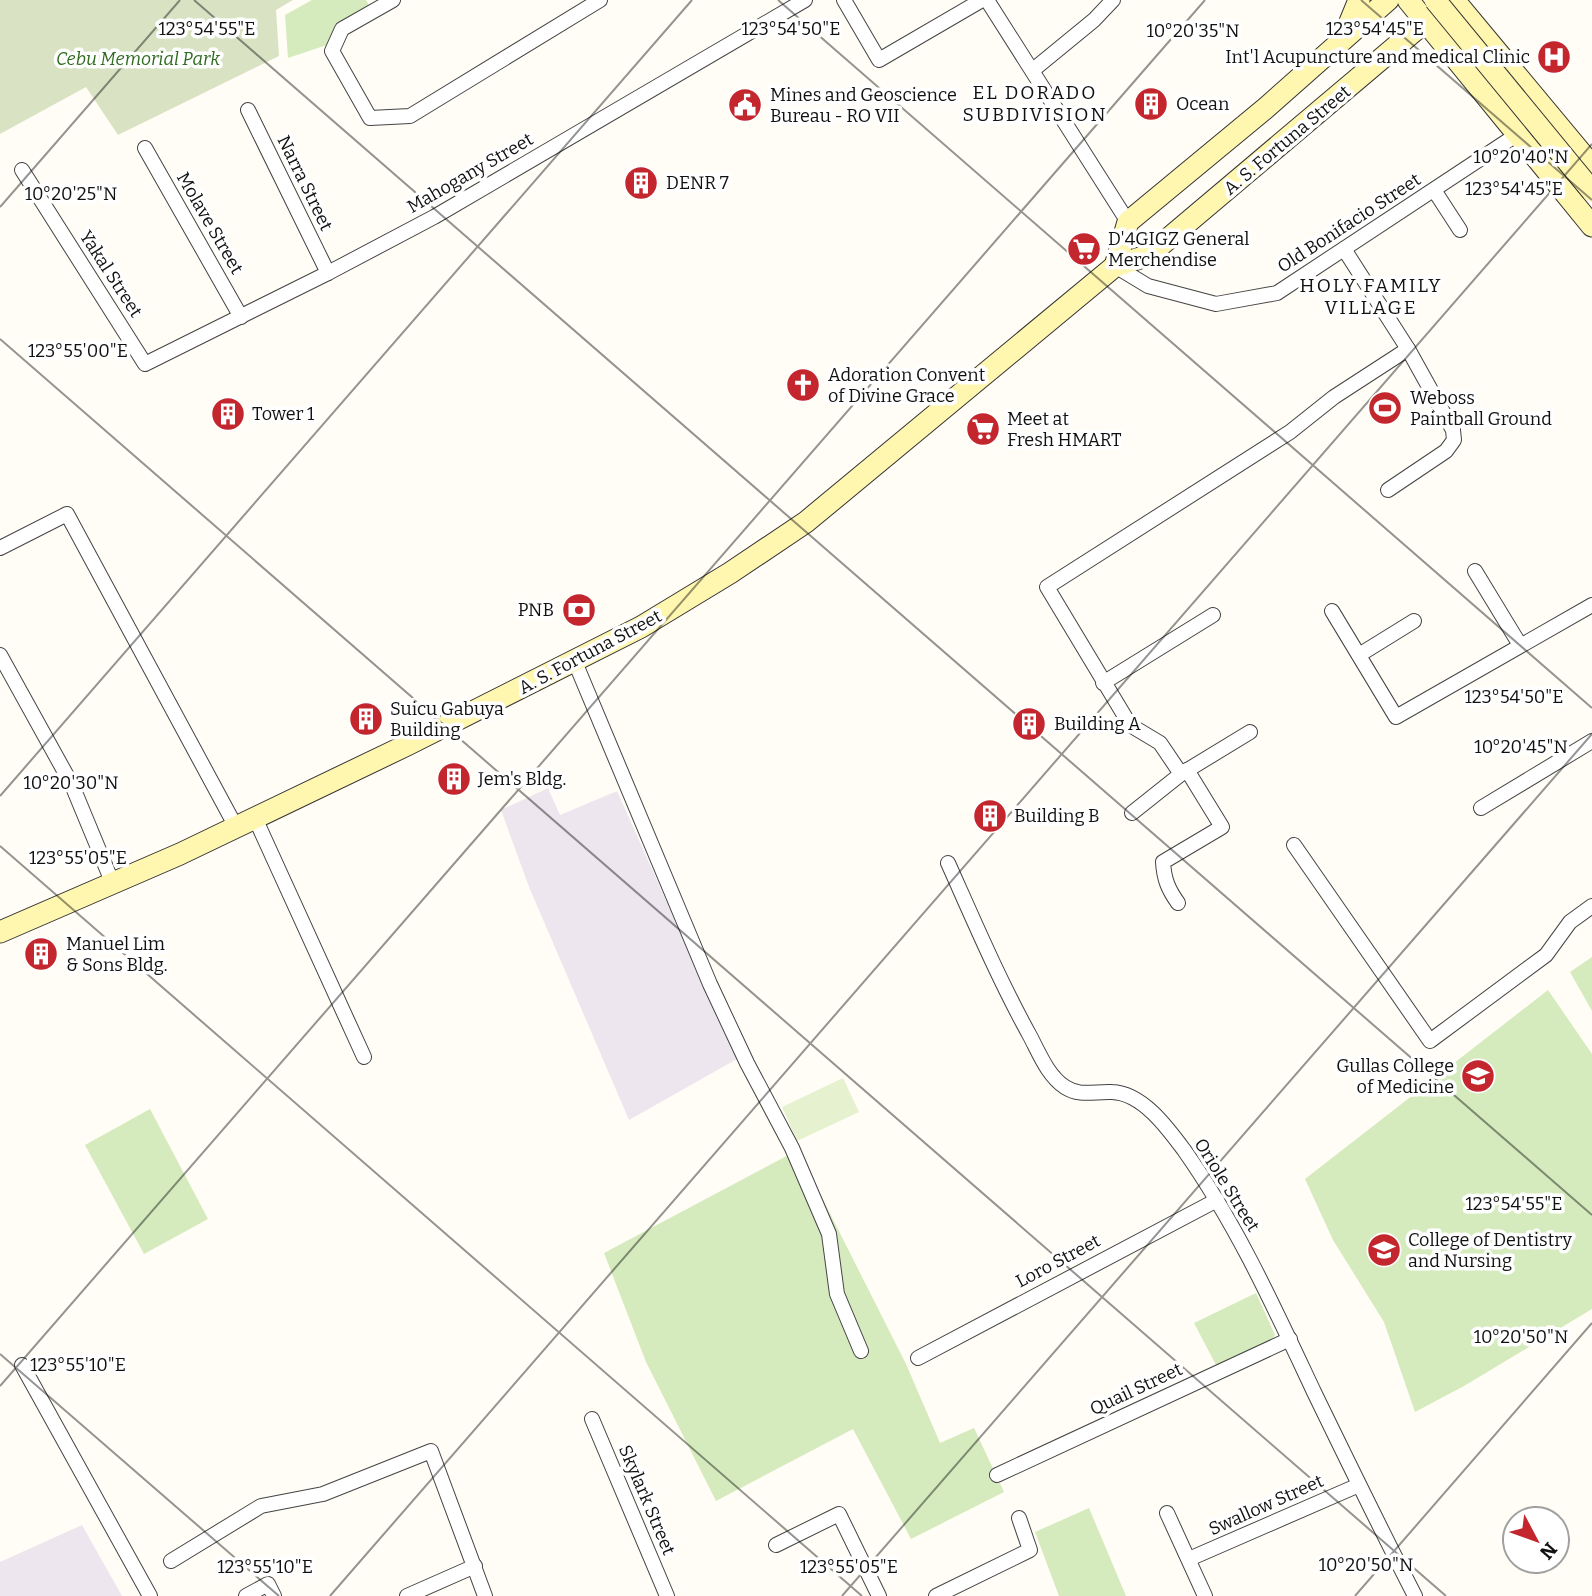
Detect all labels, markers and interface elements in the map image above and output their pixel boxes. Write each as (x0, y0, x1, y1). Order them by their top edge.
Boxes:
text: 123°54'55"E (158, 18, 256, 40)
text: 123°54'50"E (742, 18, 840, 40)
text: 123°54'45"E (1326, 18, 1424, 40)
text: 10°20'35"N (1146, 20, 1240, 42)
hospital icon: Int'l Acupuncture and medical Clinic (1535, 38, 1573, 76)
place label: Int'l Acupuncture and medical Clinic (1225, 46, 1530, 68)
park label: Cebu Memorial Park (56, 48, 220, 70)
street label: A. S. Fortuna Street (1219, 80, 1355, 199)
district label: EL DORADO SUBDIVISION (962, 81, 1108, 126)
place label: Mines and Geoscience Bureau - RO VII (770, 84, 957, 127)
building icon: Ocean (1132, 85, 1170, 123)
public building icon: Mines and Geoscience Bureau - RO VII (726, 86, 764, 124)
place label: Ocean (1176, 93, 1230, 115)
street label: Mahogany Street (403, 128, 537, 218)
street label: Narra Street (272, 132, 338, 235)
text: 10°20'40"N (1473, 146, 1569, 168)
building icon: DENR 7 (622, 164, 660, 202)
street label: Molave Street (172, 168, 248, 278)
street label: Old Bonifacio Street (1273, 168, 1425, 278)
place label: DENR 7 (666, 172, 729, 194)
text: 123°54'45"E (1465, 178, 1563, 200)
text: 10°20'25"N (25, 183, 117, 205)
street label: Yakal Street (75, 227, 147, 322)
place label: D'4GIGZ General Merchendise (1108, 228, 1250, 271)
supermarket icon: D'4GIGZ General Merchendise (1065, 230, 1103, 268)
district label: HOLY FAMILY VILLAGE (1300, 274, 1442, 319)
text: 123°55'00"E (28, 340, 128, 362)
place label: Adoration Convent of Divine Grace (828, 364, 986, 407)
church icon: Adoration Convent of Divine Grace (784, 366, 822, 404)
place label: Weboss Paintball Ground (1410, 387, 1552, 430)
sports icon: Weboss Paintball Ground (1366, 389, 1404, 427)
building icon: Tower 1 (209, 395, 247, 433)
place label: Tower 1 (252, 403, 315, 425)
place label: Meet at Fresh HMART (1007, 408, 1122, 451)
supermarket icon: Meet at Fresh HMART (964, 410, 1002, 448)
bank icon: PNB (560, 591, 598, 629)
place label: PNB (518, 599, 554, 621)
street label: A. S. Fortuna Street (515, 605, 666, 699)
text: 123°54'50"E (1465, 686, 1563, 708)
place label: Suicu Gabuya Building (390, 698, 504, 741)
building icon: Suicu Gabuya Building (347, 700, 385, 738)
building icon: Building A (1010, 705, 1048, 743)
place label: Building A (1054, 713, 1141, 735)
text: 10°20'45"N (1474, 736, 1568, 758)
building icon: Jem's Bldg. (435, 760, 473, 798)
place label: Jem's Bldg. (477, 768, 566, 790)
text: 10°20'30"N (23, 772, 119, 794)
building icon: Building B (971, 797, 1009, 835)
place label: Building B (1014, 805, 1100, 827)
text: 123°55'05"E (29, 847, 127, 869)
place label: Manuel Lim & Sons Bldg. (66, 933, 168, 976)
building icon: Manuel Lim & Sons Bldg. (22, 935, 60, 973)
place label: Gullas College of Medicine (1336, 1055, 1454, 1098)
school or university icon: Gullas College of Medicine (1459, 1057, 1497, 1095)
street label: Oriole Street (1190, 1134, 1265, 1236)
text: 123°54'55"E (1465, 1193, 1563, 1215)
street label: Loro Street (1012, 1229, 1104, 1292)
place label: College of Dentistry and Nursing (1408, 1229, 1572, 1272)
school or university icon: College of Dentistry and Nursing (1365, 1231, 1403, 1269)
text: 10°20'50"N (1474, 1326, 1568, 1348)
text: 123°55'10"E (30, 1354, 126, 1376)
street label: Quail Street (1086, 1358, 1186, 1420)
street label: Skylark Street (614, 1442, 680, 1559)
street label: Swallow Street (1205, 1470, 1327, 1540)
north arrow (1501, 1505, 1571, 1575)
text: N (1535, 1538, 1562, 1564)
text: 10°20'50"N (1319, 1554, 1413, 1576)
text: 123°55'10"E (217, 1556, 313, 1578)
text: 123°55'05"E (800, 1556, 898, 1578)

